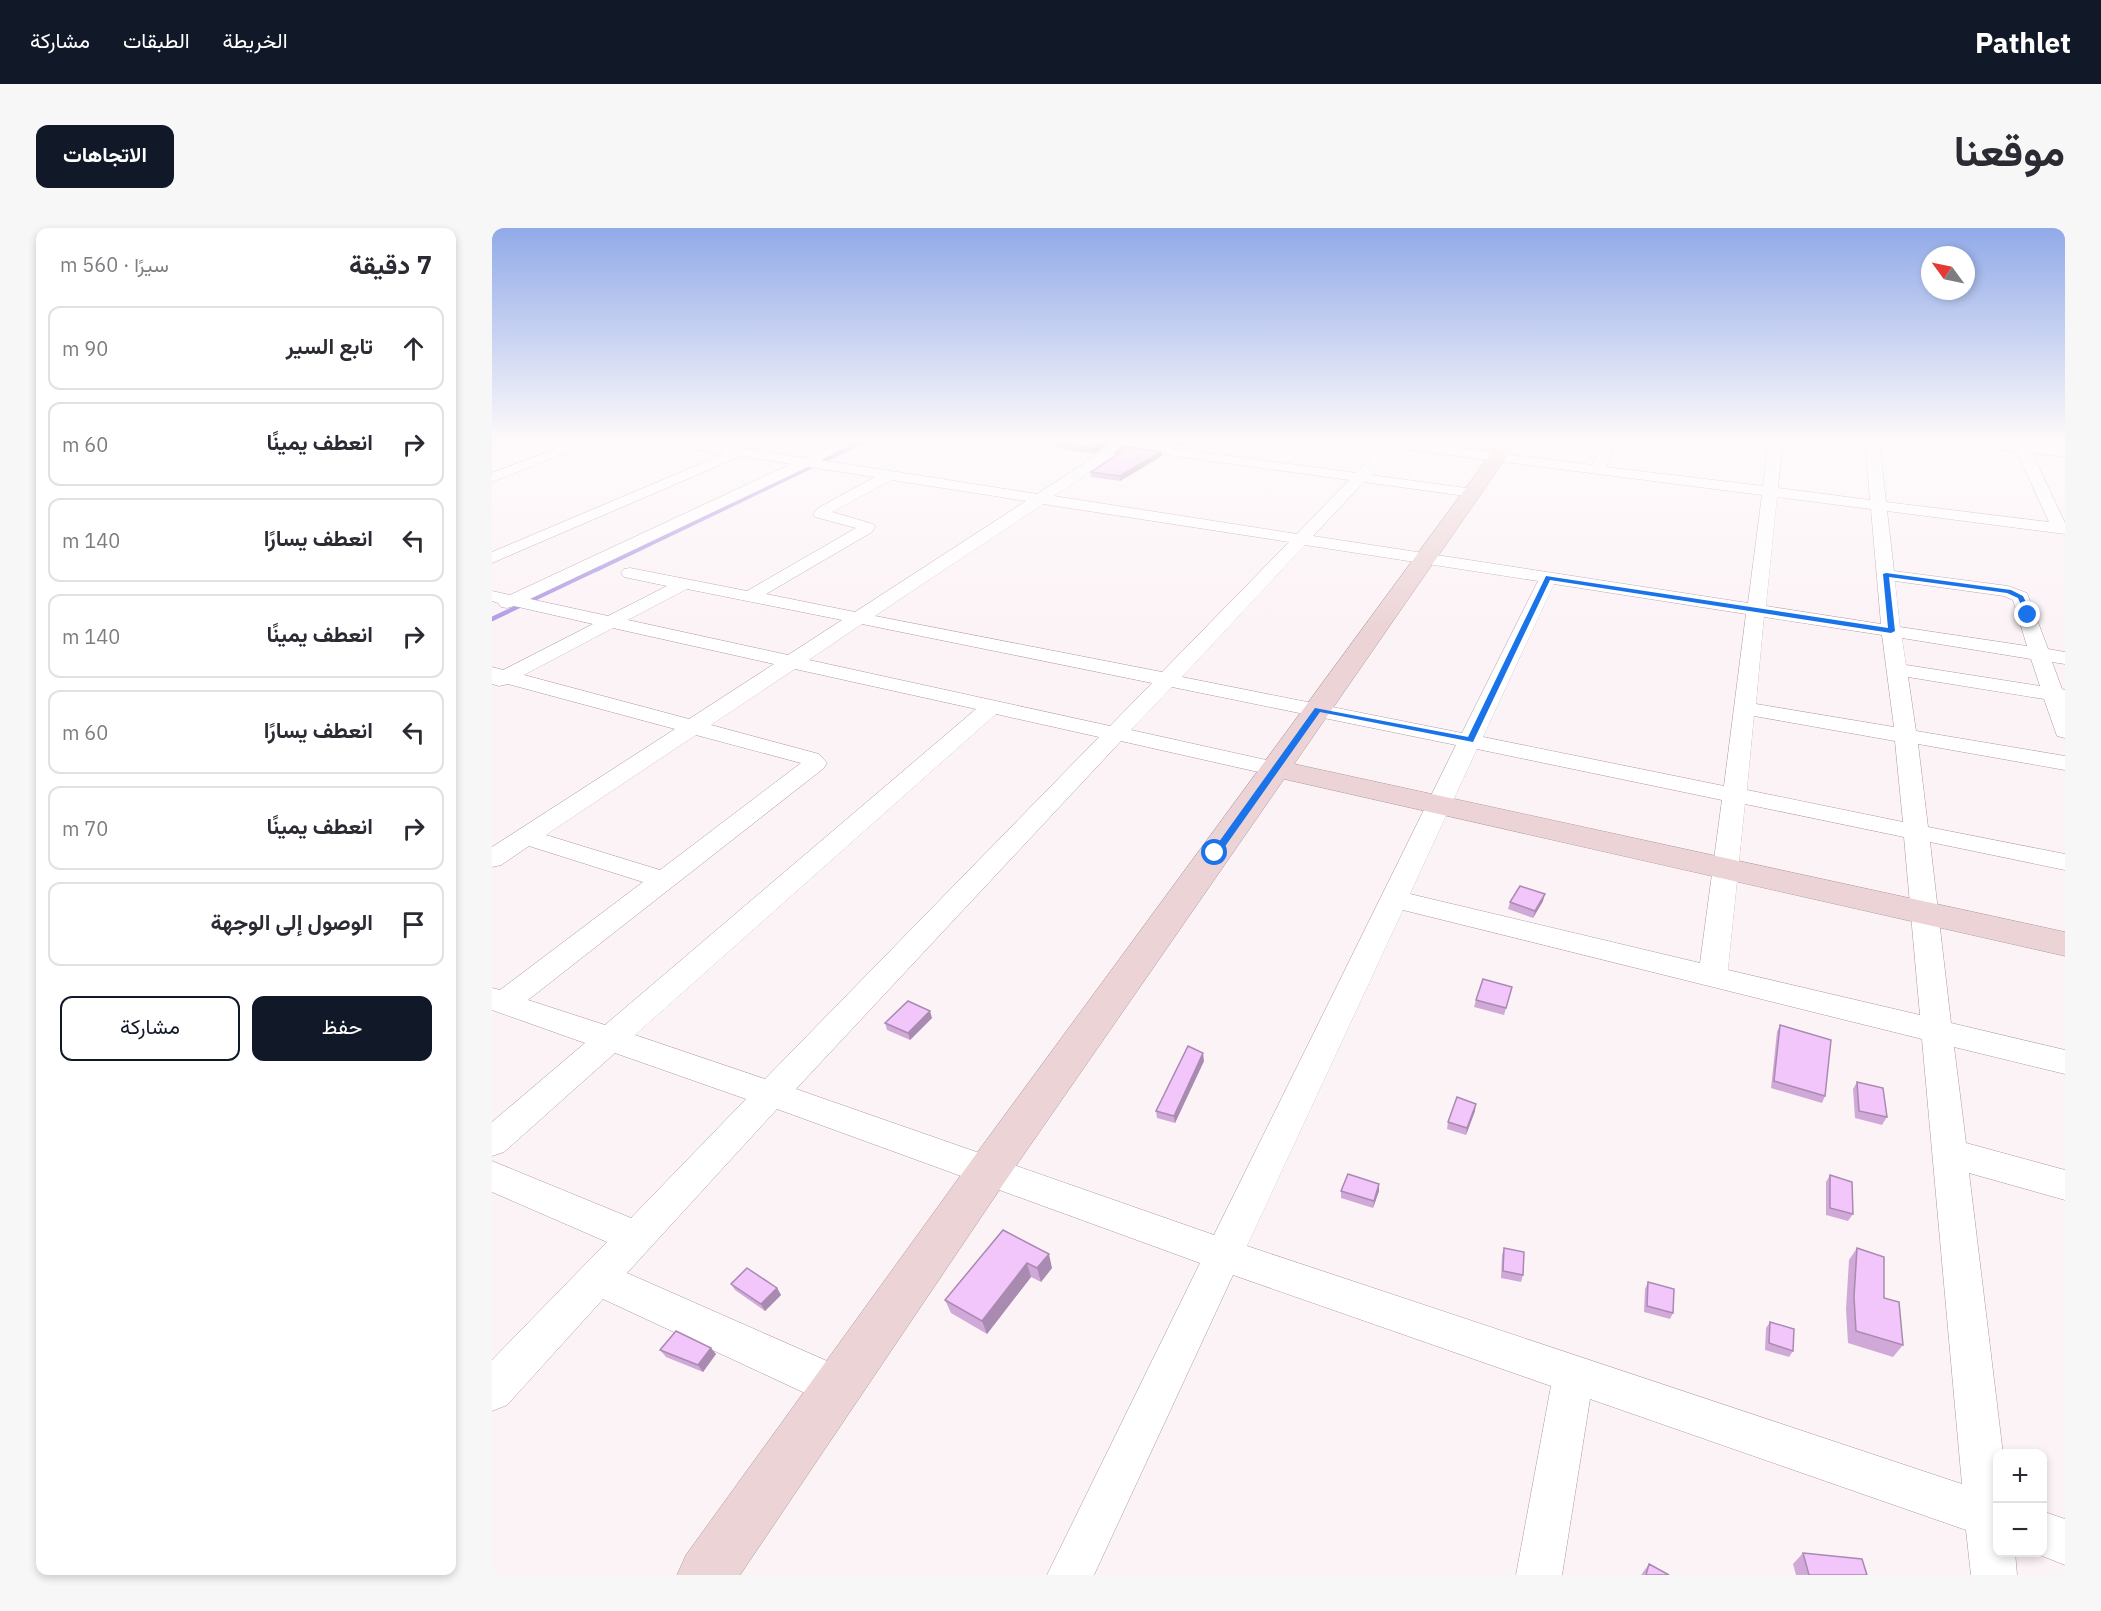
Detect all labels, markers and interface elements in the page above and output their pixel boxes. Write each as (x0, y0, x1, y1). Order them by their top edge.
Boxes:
text: Pathlet (1975, 24, 2071, 61)
text: مشاركة (30, 26, 90, 54)
text: الطبقات (123, 26, 190, 54)
text: الخريطة (223, 26, 288, 54)
text: موقعنا (1954, 123, 2065, 178)
button: الاتجاهات (36, 125, 174, 188)
north arrow (1921, 246, 1975, 300)
text: 7 دقيقة (349, 247, 432, 281)
text: سيرًا · 560 m (60, 251, 169, 278)
text: تابع السير (286, 331, 373, 360)
icon: ahead (397, 332, 430, 365)
text: 90 m (62, 335, 108, 362)
text: انعطف يمينًا (266, 427, 373, 456)
icon: right (397, 428, 430, 461)
text: 60 m (62, 431, 108, 458)
text: انعطف يسارًا (264, 523, 373, 552)
icon: left (397, 524, 430, 557)
text: 140 m (62, 527, 120, 554)
route end (2014, 601, 2040, 627)
text: انعطف يمينًا (266, 619, 373, 648)
icon: right (397, 620, 430, 653)
text: 140 m (62, 623, 120, 650)
text: انعطف يسارًا (264, 715, 373, 744)
icon: left (397, 716, 430, 749)
text: 60 m (62, 719, 108, 746)
text: انعطف يمينًا (266, 811, 373, 840)
icon: right (397, 812, 430, 845)
text: 70 m (62, 815, 108, 842)
route start (1201, 839, 1227, 865)
text: الوصول إلى الوجهة (211, 907, 373, 936)
icon: arrive (397, 908, 430, 941)
button: مشاركة (60, 996, 240, 1061)
button: حفظ (252, 996, 432, 1061)
map controls (1993, 1449, 2047, 1557)
button: + (1993, 1449, 2047, 1503)
button: − (1993, 1503, 2047, 1557)

